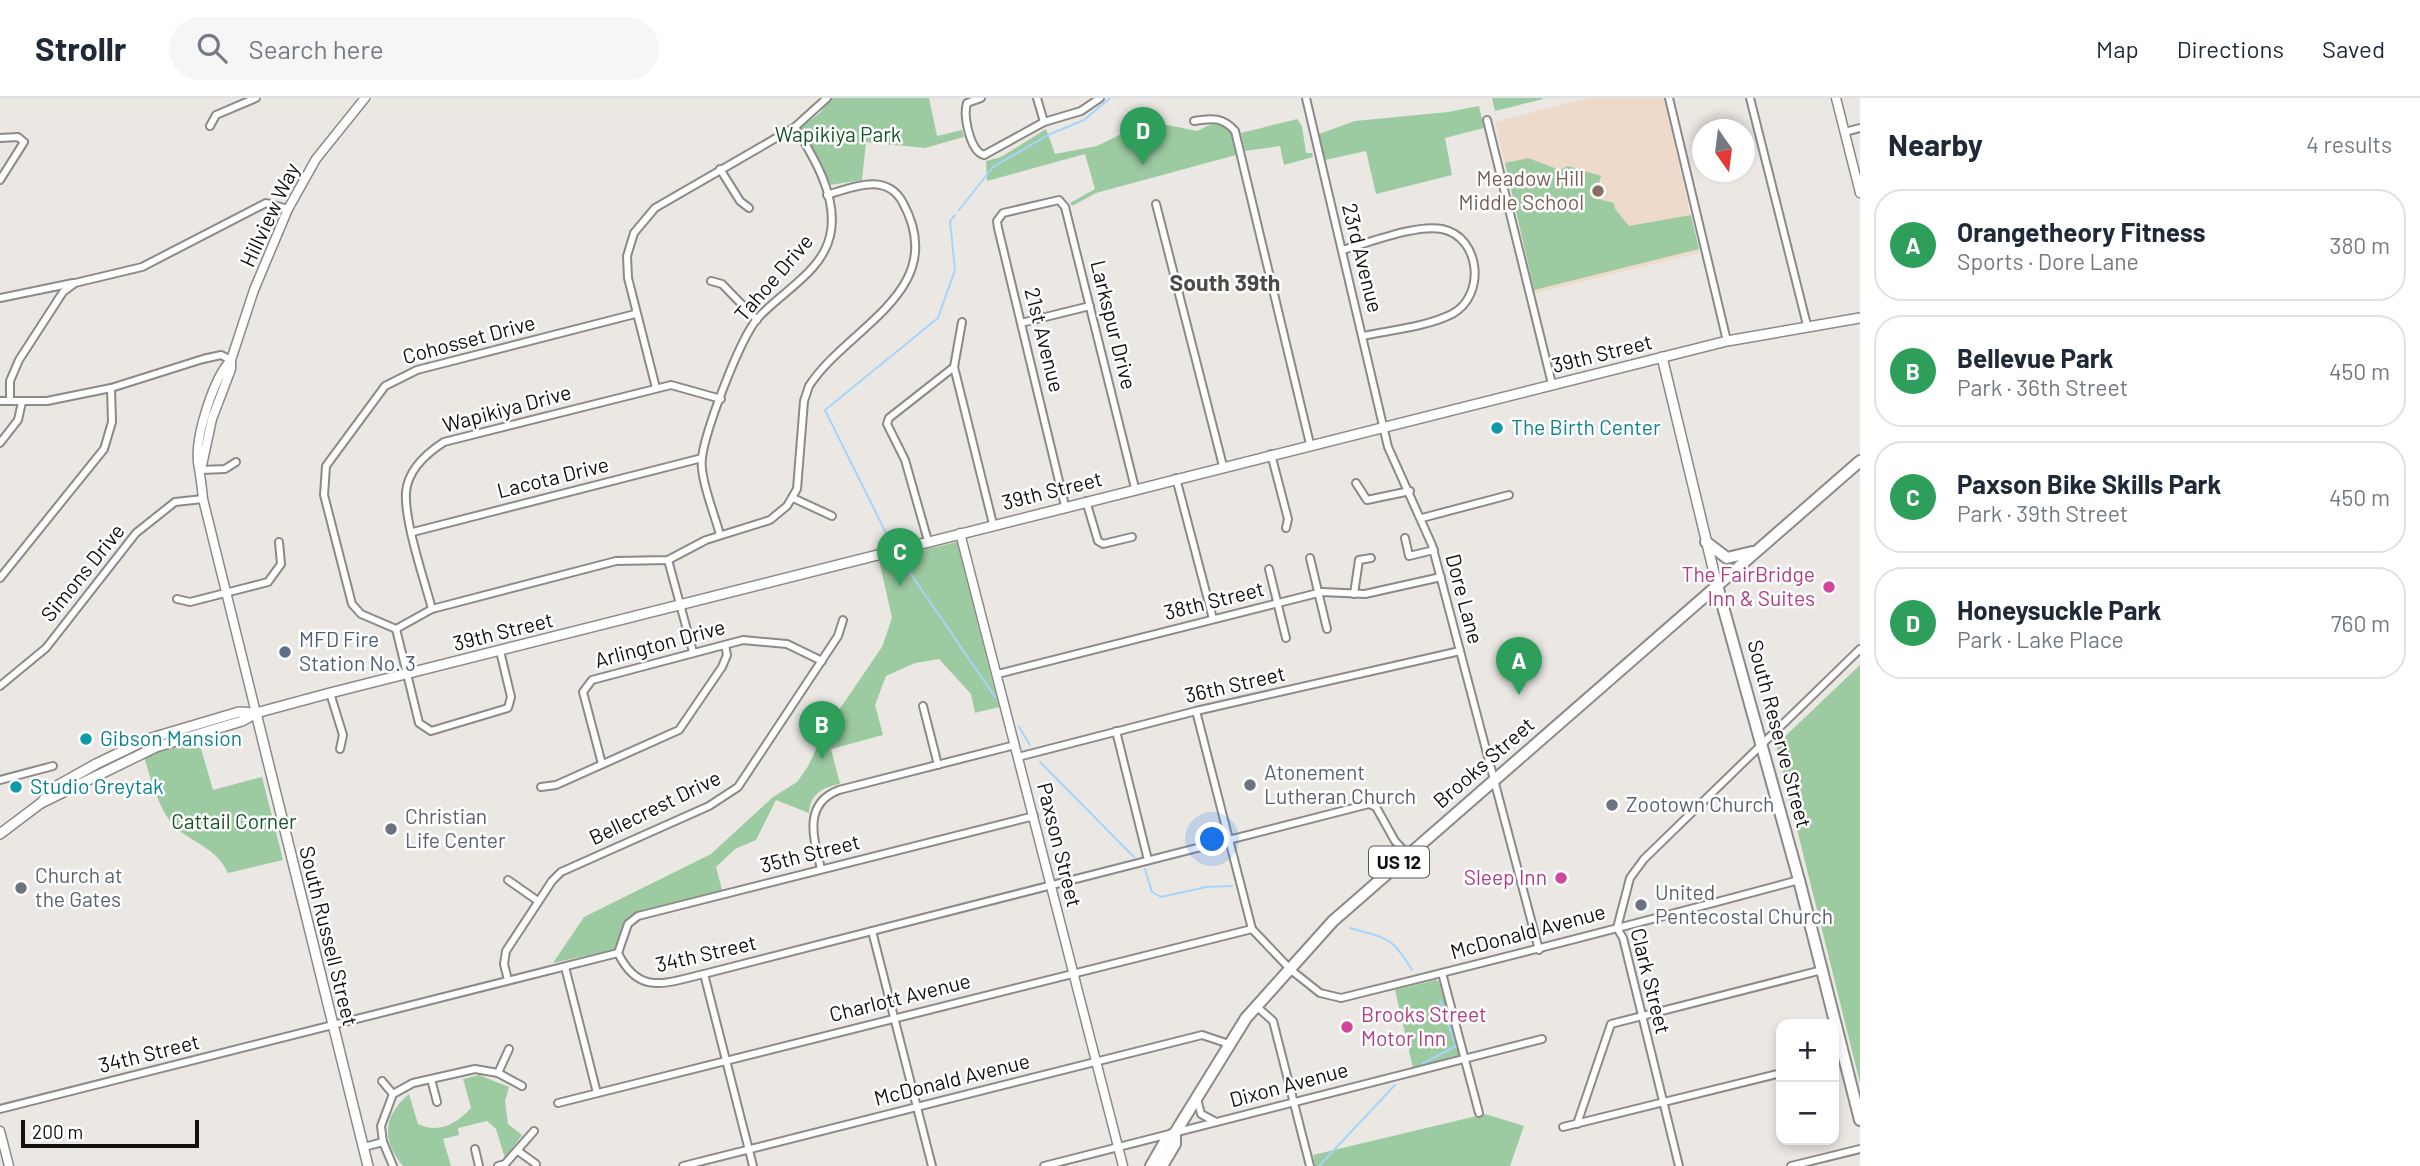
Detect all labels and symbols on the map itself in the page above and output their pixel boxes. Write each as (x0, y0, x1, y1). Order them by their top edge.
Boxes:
pin: D (1120, 107, 1166, 165)
north arrow (1692, 119, 1755, 182)
park label: Wapikiya Park (775, 121, 901, 146)
street label: Hillview Way (234, 158, 304, 270)
place label: Meadow Hill Middle School (1458, 165, 1584, 214)
marker: Meadow Hill Middle School (1590, 183, 1606, 199)
street label: 23rd Avenue (1338, 200, 1389, 315)
street label: Tahoe Drive (728, 228, 817, 326)
street label: Larkspur Drive (1086, 257, 1143, 392)
district label: South 39th (1170, 268, 1280, 296)
street label: 21st Avenue (1020, 285, 1071, 395)
street label: Cohosset Drive (400, 309, 538, 368)
street label: 39th Street (1549, 328, 1654, 377)
street label: Wapikiya Drive (440, 378, 574, 437)
place label: The Birth Center (1511, 414, 1661, 439)
marker: The Birth Center (1489, 420, 1505, 436)
street label: Lacota Drive (494, 451, 611, 502)
street label: 39th Street (999, 465, 1104, 514)
street label: Simons Drive (35, 518, 129, 626)
pin: C (877, 528, 923, 586)
street label: Dore Lane (1441, 551, 1489, 646)
place label: The FairBridge Inn & Suites (1681, 561, 1815, 610)
street label: 38th Street (1161, 575, 1266, 624)
marker: The FairBridge Inn & Suites (1821, 579, 1837, 595)
street label: 39th Street (450, 606, 555, 655)
street label: Arlington Drive (592, 613, 728, 672)
place label: MFD Fire Station No. 3 (299, 626, 416, 675)
pin: A (1496, 637, 1542, 695)
street label: South Reserve Street (1743, 637, 1818, 830)
marker: MFD Fire Station No. 3 (277, 644, 293, 660)
street label: 36th Street (1182, 660, 1287, 707)
pin: B (799, 701, 845, 759)
street label: Brooks Street (1427, 711, 1539, 813)
place label: Gibson Mansion (100, 725, 242, 750)
marker: Gibson Mansion (78, 731, 94, 747)
place label: Atonement Lutheran Church (1264, 759, 1416, 808)
street label: Bellecrest Drive (584, 764, 724, 849)
place label: Studio Greytak (30, 773, 164, 798)
marker: Atonement Lutheran Church (1242, 777, 1258, 793)
marker: Studio Greytak (8, 779, 24, 795)
street label: Paxson Street (1033, 780, 1088, 909)
place label: Zootown Church (1626, 791, 1774, 816)
marker: Zootown Church (1604, 797, 1620, 813)
place label: Christian Life Center (405, 803, 506, 852)
park label: Cattail Corner (171, 808, 297, 833)
marker: Christian Life Center (383, 821, 399, 837)
your location (1195, 822, 1229, 856)
street label: 35th Street (757, 828, 862, 877)
street label: South Russell Street (295, 843, 364, 1028)
road number: US 12 (1369, 846, 1429, 877)
place label: Church at the Gates (35, 862, 123, 911)
place label: Sleep Inn (1464, 864, 1547, 889)
marker: Sleep Inn (1553, 870, 1569, 886)
place label: United Pentecostal Church (1655, 879, 1833, 928)
marker: Church at the Gates (13, 880, 29, 896)
marker: United Pentecostal Church (1633, 897, 1649, 913)
street label: McDonald Avenue (1447, 898, 1608, 963)
street label: Clark Street (1626, 925, 1677, 1036)
street label: 34th Street (653, 929, 759, 976)
street label: Charlott Avenue (826, 967, 973, 1026)
place label: Brooks Street Motor Inn (1361, 1001, 1487, 1050)
marker: Brooks Street Motor Inn (1339, 1019, 1355, 1035)
street label: 34th Street (96, 1028, 202, 1077)
street label: McDonald Avenue (871, 1047, 1032, 1110)
street label: Dixon Avenue (1227, 1056, 1351, 1111)
scale bar (21, 1117, 200, 1149)

